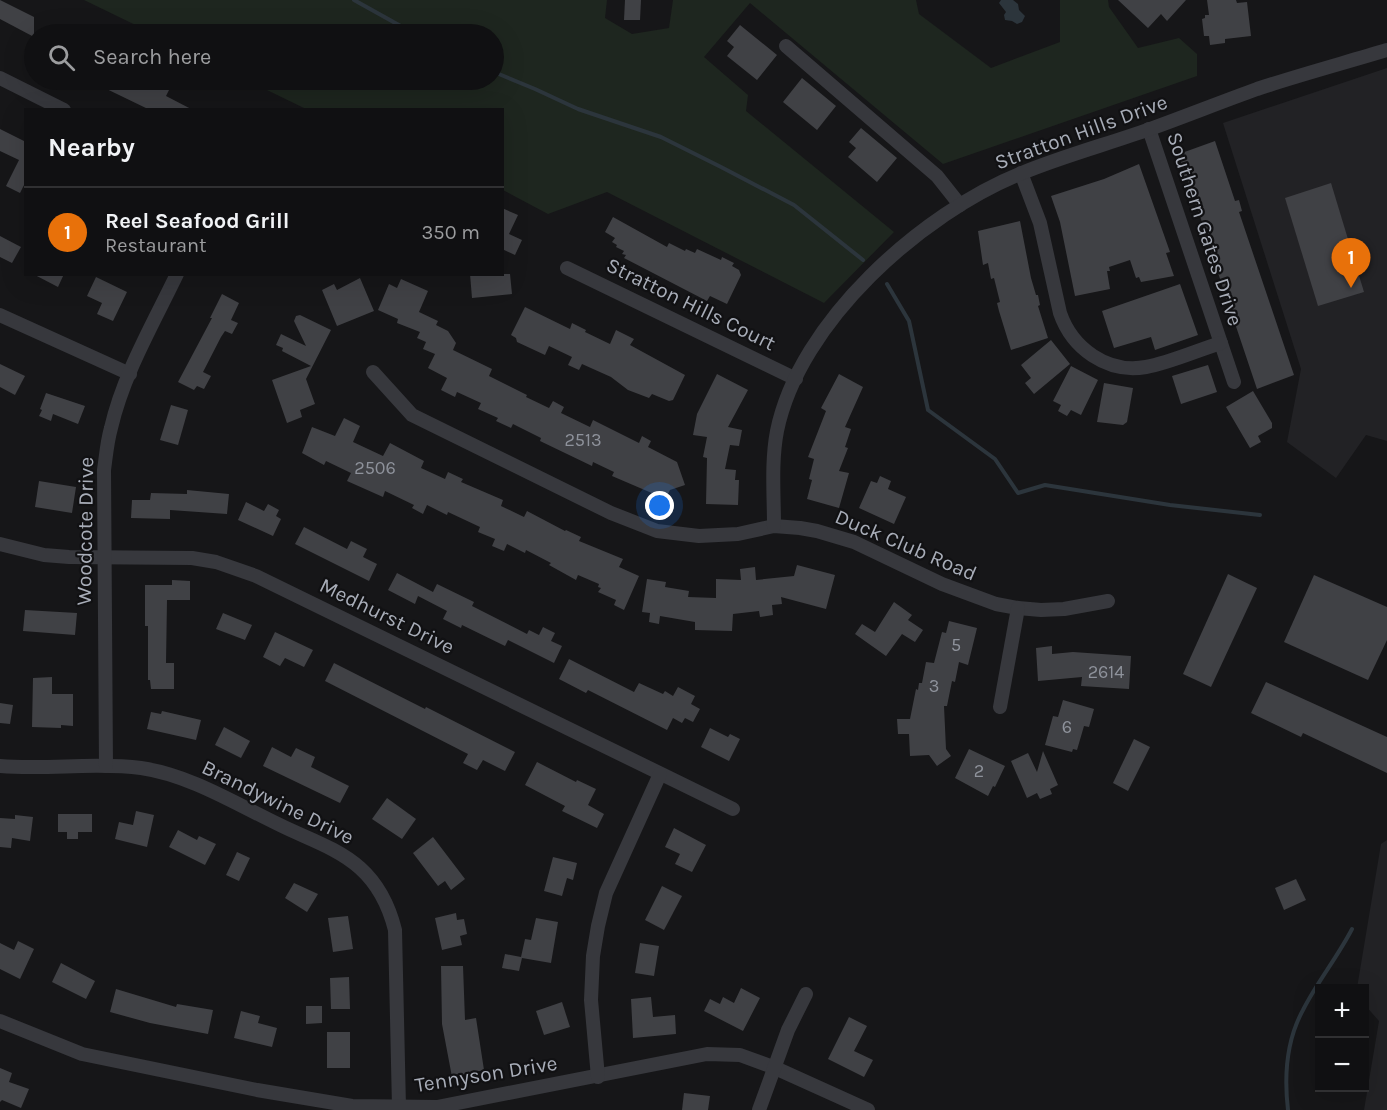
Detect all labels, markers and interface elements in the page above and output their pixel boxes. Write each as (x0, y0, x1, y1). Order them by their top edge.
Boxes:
search box (24, 24, 504, 90)
icon: search (45, 41, 78, 74)
text: Search here (93, 44, 211, 70)
street label: Stratton Hills Drive (991, 90, 1171, 174)
street label: Southern Gates Drive (1162, 129, 1248, 329)
text: Nearby (48, 132, 135, 163)
text: Reel Seafood Grill (105, 208, 290, 234)
text: 1 (64, 221, 71, 244)
text: 350 m (422, 221, 480, 244)
text: Restaurant (105, 234, 207, 257)
pin: 1 (1332, 238, 1370, 288)
street label: Stratton Hills Court (602, 253, 780, 355)
house number: 2513 (564, 429, 602, 451)
street label: Woodcote Drive (72, 457, 98, 605)
house number: 2506 (354, 457, 396, 479)
your location (645, 491, 674, 520)
street label: Duck Club Road (832, 504, 980, 586)
street label: Medhurst Drive (316, 573, 458, 659)
house number: 5 (951, 634, 961, 656)
house number: 2614 (1088, 661, 1124, 683)
house number: 3 (929, 675, 939, 697)
house number: 6 (1062, 716, 1072, 738)
street label: Brandywine Drive (198, 755, 358, 849)
house number: 2 (974, 760, 984, 782)
map controls (1315, 984, 1369, 1092)
button: + (1315, 984, 1369, 1038)
button: − (1315, 1038, 1369, 1092)
street label: Tennyson Drive (413, 1051, 559, 1097)

